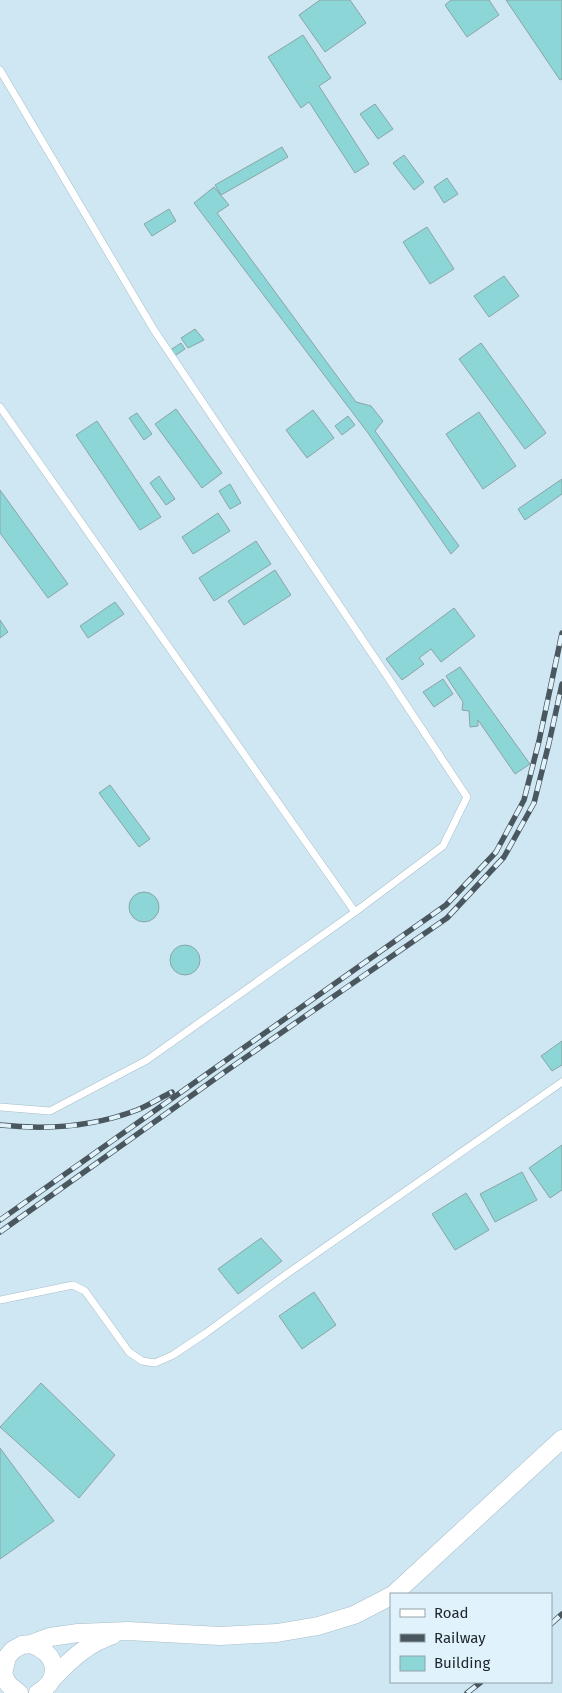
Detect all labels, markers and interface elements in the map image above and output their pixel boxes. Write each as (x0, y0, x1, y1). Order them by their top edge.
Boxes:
legend (390, 1593, 552, 1683)
text: Road (434, 1604, 469, 1622)
text: Railway (434, 1629, 486, 1647)
text: Building (434, 1654, 490, 1672)

